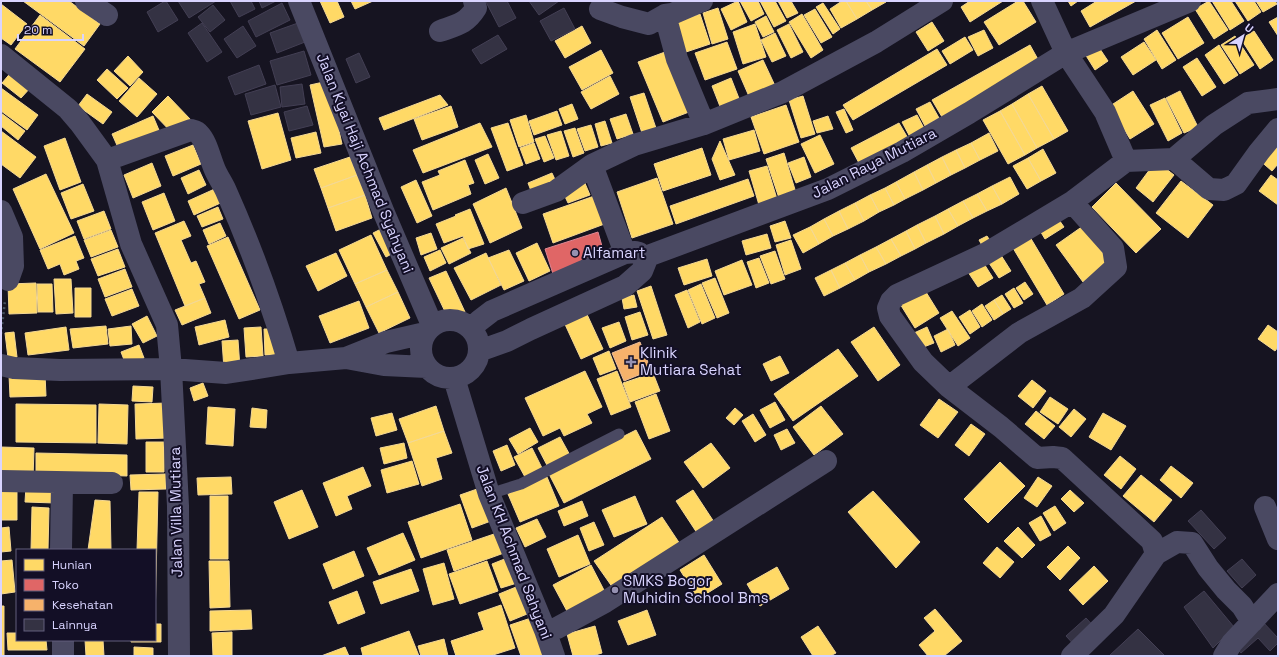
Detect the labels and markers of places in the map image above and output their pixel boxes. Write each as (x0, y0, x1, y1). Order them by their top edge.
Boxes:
place label: Alfamart (583, 243, 645, 262)
marker: Alfamart (570, 248, 580, 258)
place label: Klinik Mutiara Sehat (640, 343, 742, 379)
marker: Klinik Mutiara Sehat (625, 356, 637, 368)
place label: SMKS Bogor Muhidin School Bms (623, 571, 769, 607)
marker: SMKS Bogor Muhidin School Bms (610, 585, 620, 595)

